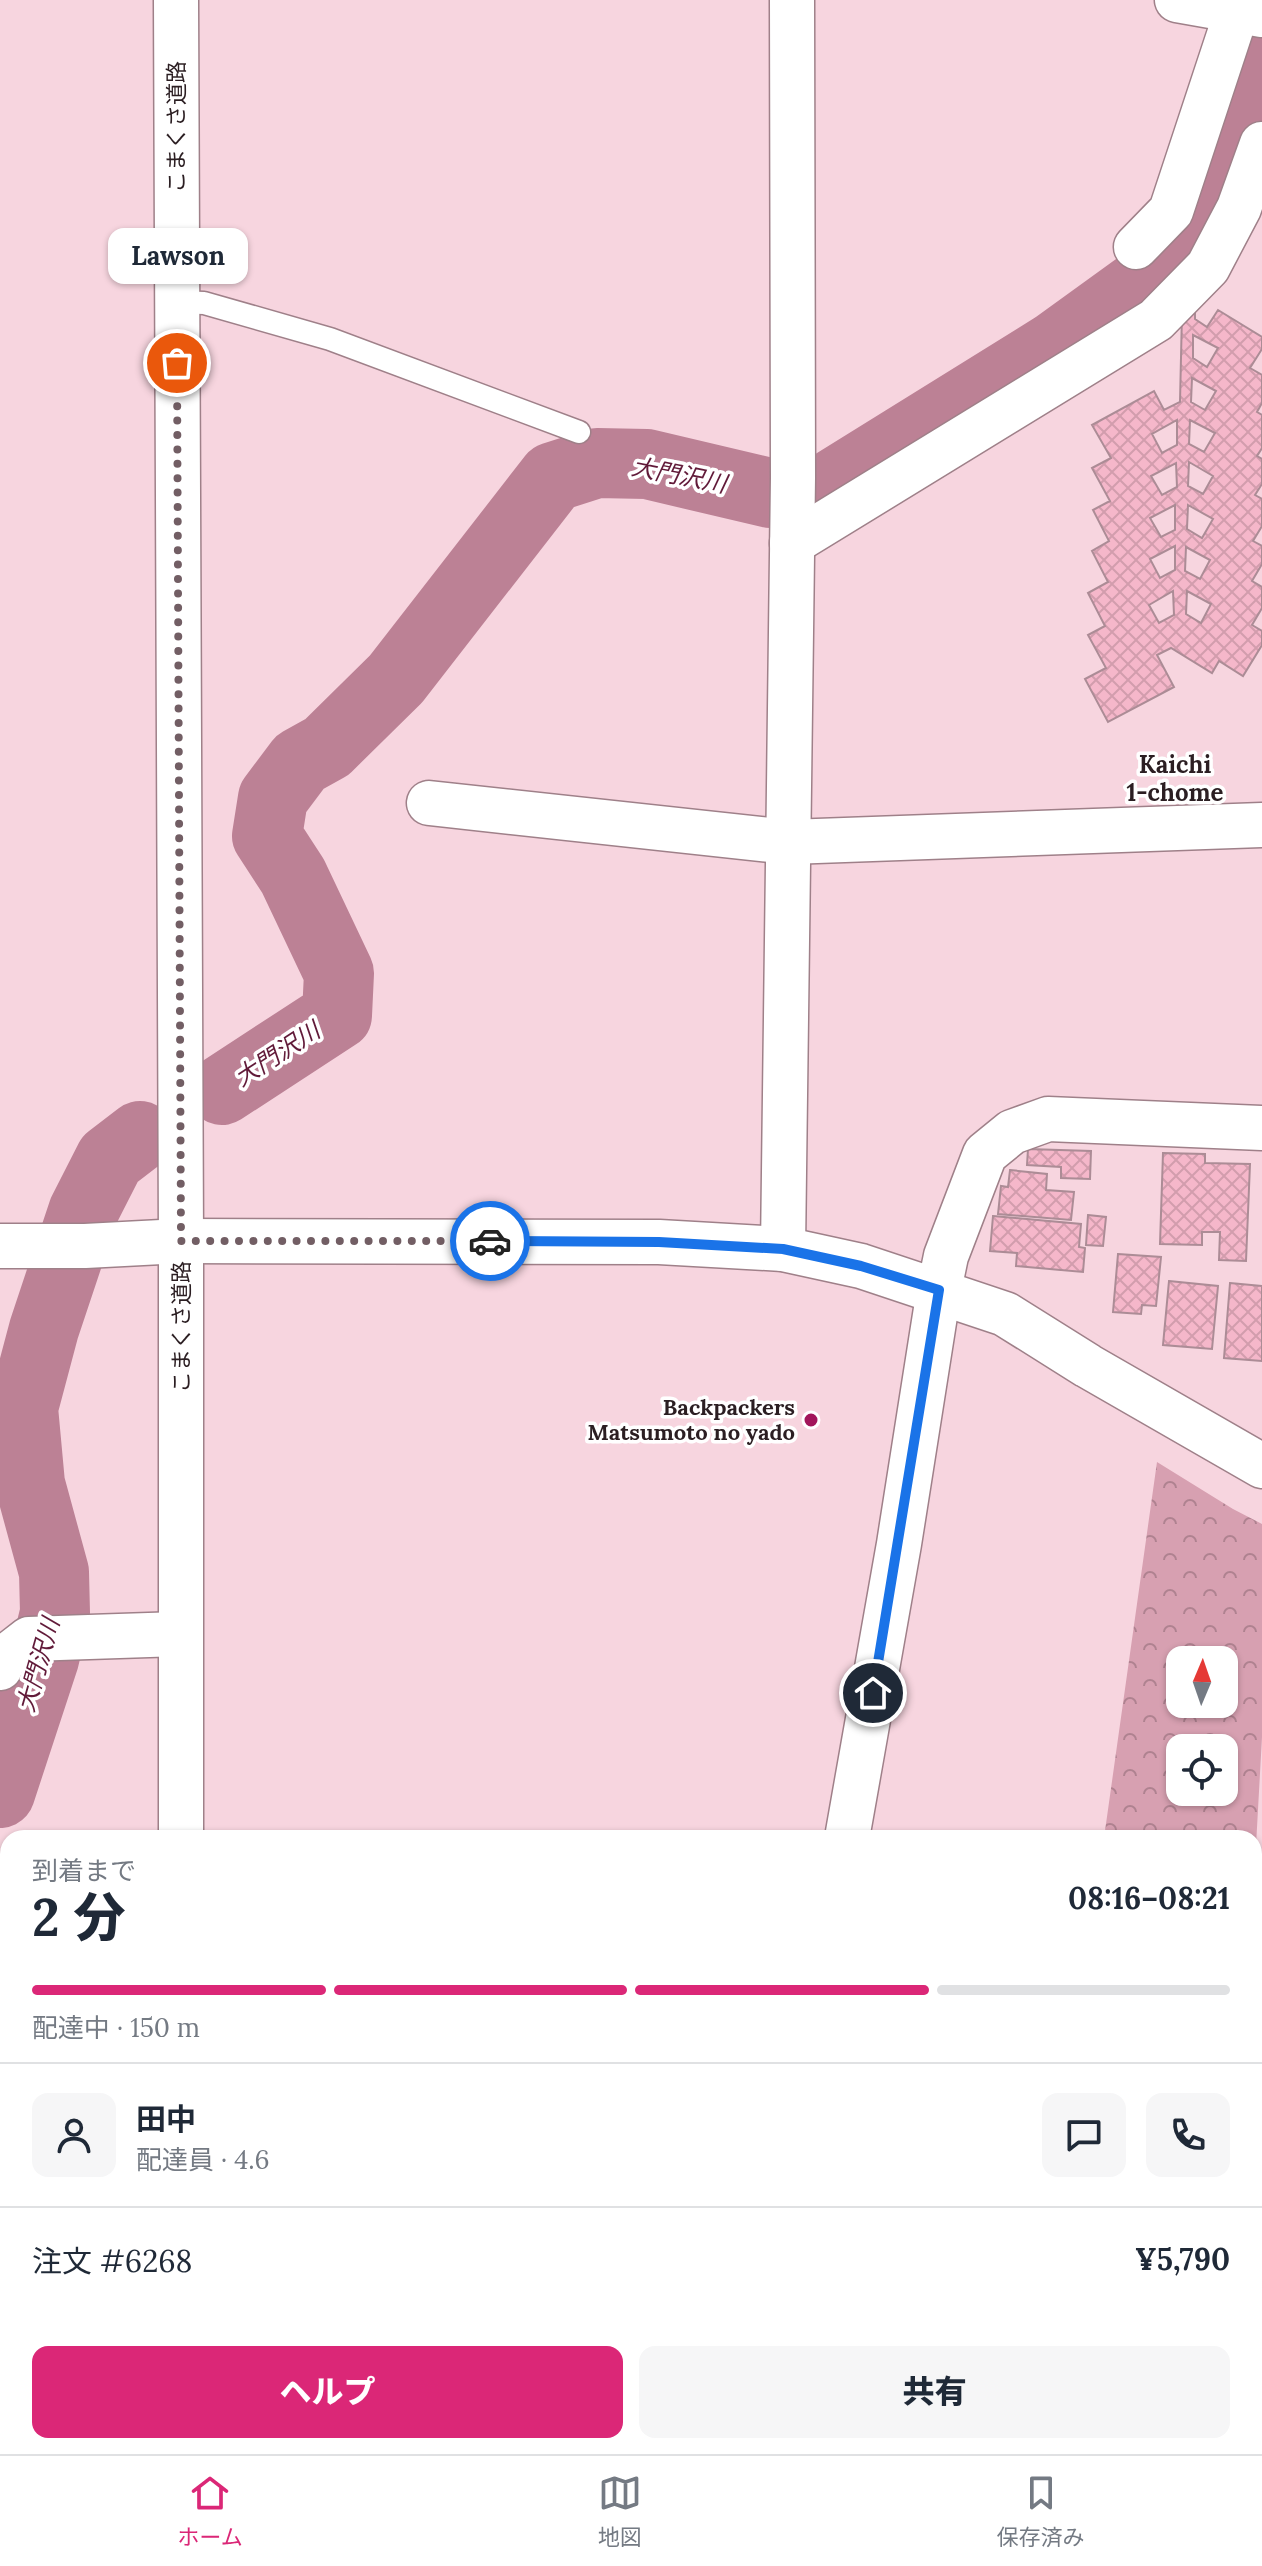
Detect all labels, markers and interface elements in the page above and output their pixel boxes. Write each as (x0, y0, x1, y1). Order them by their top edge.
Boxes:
street label: こまくさ道路 (162, 61, 190, 193)
callout: Lawson (107, 227, 247, 283)
text: Lawson (131, 239, 225, 272)
pin (143, 329, 211, 397)
icon: bag (155, 341, 199, 385)
water label: 大門沢川 (629, 451, 732, 500)
district label: Kaichi 1-chome (1127, 749, 1224, 808)
water label: 大門沢川 (228, 1013, 328, 1093)
courier (450, 1201, 530, 1281)
icon: car (468, 1219, 512, 1263)
street label: こまくさ道路 (167, 1261, 195, 1393)
place label: Backpackers Matsumoto no yado (588, 1393, 795, 1446)
marker: Backpackers Matsumoto no yado (802, 1411, 820, 1429)
water label: 大門沢川 (10, 1612, 67, 1715)
north arrow (1166, 1646, 1238, 1718)
map controls (1166, 1646, 1238, 1806)
pin (839, 1659, 907, 1727)
icon: home (851, 1671, 895, 1715)
button: locate (1166, 1734, 1238, 1806)
text: 到着まで (32, 1854, 136, 1887)
text: 08:16–08:21 (1068, 1879, 1230, 1917)
text: 2 分 (32, 1884, 125, 1950)
text: 配達中 · 150 m (32, 2011, 200, 2044)
button: person (32, 2093, 116, 2177)
button: chat (1042, 2093, 1126, 2177)
button: phone (1146, 2093, 1230, 2177)
text: 田中 (136, 2100, 196, 2138)
text: 配達員 · 4.6 (136, 2143, 269, 2176)
text: ¥5,790 (1135, 2240, 1230, 2278)
text: 注文 #6268 (32, 2242, 192, 2280)
button: ヘルプ (32, 2346, 623, 2438)
button: 共有 (639, 2346, 1230, 2438)
tab: ホーム (177, 2471, 243, 2551)
tab: 地図 (598, 2471, 642, 2551)
tab: 保存済み (997, 2471, 1085, 2551)

